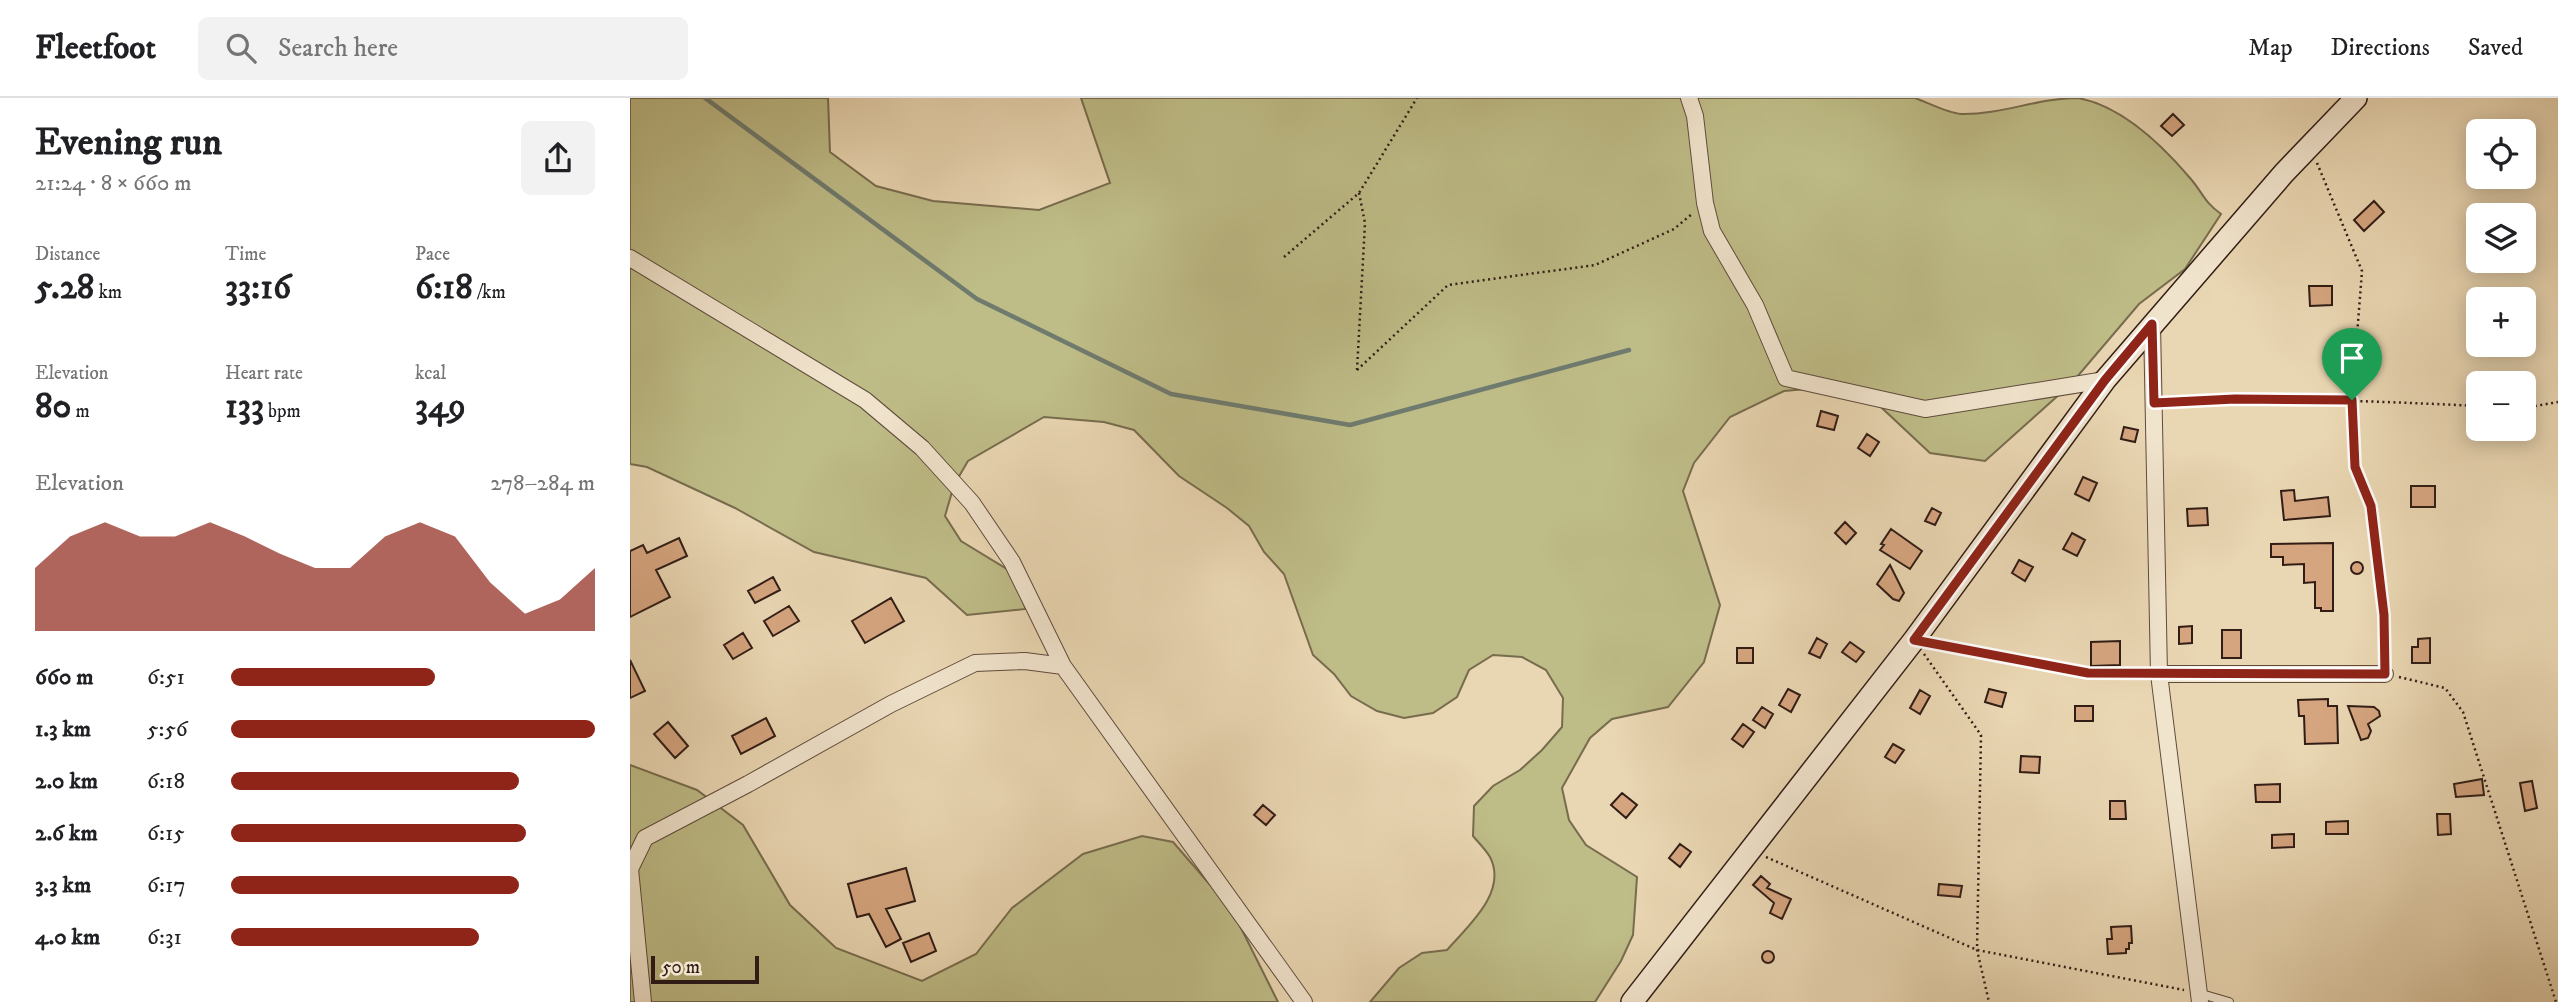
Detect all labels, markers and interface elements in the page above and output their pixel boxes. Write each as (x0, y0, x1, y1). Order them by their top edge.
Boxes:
search box (198, 17, 688, 80)
text: Fleetfoot (35, 28, 156, 69)
icon: search (222, 29, 260, 67)
text: Search here (278, 32, 398, 65)
text: Map (2248, 33, 2293, 63)
text: Directions (2331, 33, 2430, 63)
text: Saved (2468, 33, 2523, 63)
text: Evening run (35, 119, 222, 167)
map controls (2466, 119, 2536, 441)
button: locate (2466, 119, 2536, 189)
button: share (521, 121, 595, 195)
text: 21:24 · 8 × 660 m (35, 169, 192, 198)
button: layers (2466, 203, 2536, 273)
text: Distance (35, 243, 100, 266)
text: Time (225, 243, 266, 266)
text: Pace (415, 243, 450, 266)
text: 5.28 (35, 266, 94, 310)
text: 33:16 (225, 266, 291, 310)
text: 6:18 (415, 266, 473, 310)
text: km (94, 281, 122, 304)
text: /km (473, 281, 506, 304)
button: + (2466, 287, 2536, 357)
pin (2322, 328, 2382, 400)
icon: arrive (2333, 339, 2371, 377)
text: Elevation (35, 362, 109, 385)
text: Heart rate (225, 362, 303, 385)
text: kcal (415, 362, 446, 385)
button: − (2466, 371, 2536, 441)
text: 80 (35, 385, 71, 429)
text: 133 (225, 385, 264, 429)
text: 349 (415, 385, 466, 429)
text: m (71, 400, 90, 423)
text: bpm (264, 400, 301, 423)
text: Elevation (35, 469, 124, 498)
text: 278–284 m (490, 469, 595, 498)
text: 660 m (35, 663, 94, 692)
text: 6:51 (147, 663, 185, 692)
text: 1.3 km (35, 715, 91, 744)
text: 5:56 (147, 715, 188, 744)
text: 2.0 km (35, 767, 98, 796)
text: 6:18 (147, 767, 185, 796)
text: 2.6 km (35, 819, 98, 848)
text: 6:15 (147, 819, 185, 848)
text: 3.3 km (35, 871, 91, 900)
text: 6:17 (147, 871, 186, 900)
text: 4.0 km (35, 923, 100, 952)
text: 6:31 (147, 923, 182, 952)
scale bar (651, 953, 760, 985)
text: 50 m (662, 956, 700, 979)

